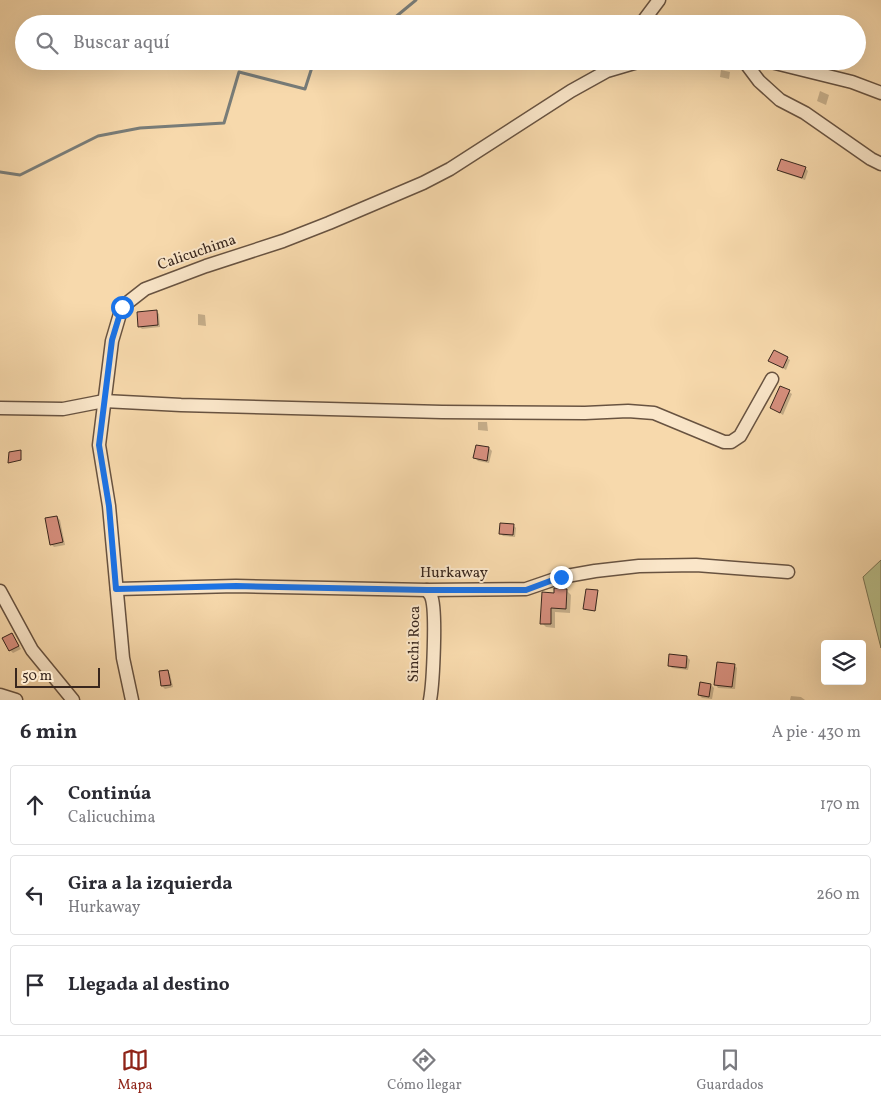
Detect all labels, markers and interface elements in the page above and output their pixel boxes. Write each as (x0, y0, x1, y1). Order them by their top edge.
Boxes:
search box (15, 15, 866, 70)
icon: search (33, 29, 61, 57)
text: Buscar aquí (73, 30, 170, 56)
street label: Calicuchima (155, 230, 239, 276)
route start (111, 296, 134, 319)
street label: Hurkaway (420, 563, 488, 584)
route end (550, 566, 573, 589)
street label: Sinchi Roca (404, 605, 426, 683)
map controls (821, 640, 866, 685)
button: layers (821, 640, 866, 685)
scale bar (15, 665, 100, 688)
text: 50 m (22, 667, 52, 686)
text: 6 min (20, 718, 77, 747)
text: A pie · 430 m (772, 722, 861, 744)
text: Continúa (68, 781, 151, 807)
icon: ahead (21, 791, 49, 819)
text: 170 m (820, 794, 860, 816)
text: Calicuchima (68, 807, 155, 829)
text: Gira a la izquierda (68, 871, 233, 897)
icon: left (21, 881, 49, 909)
text: 260 m (816, 884, 860, 906)
text: Hurkaway (68, 897, 141, 919)
icon: arrive (21, 971, 49, 999)
text: Llegada al destino (68, 972, 230, 998)
tab: Mapa (117, 1046, 152, 1095)
tab: Cómo llegar (387, 1046, 462, 1095)
tab: Guardados (696, 1046, 764, 1095)

